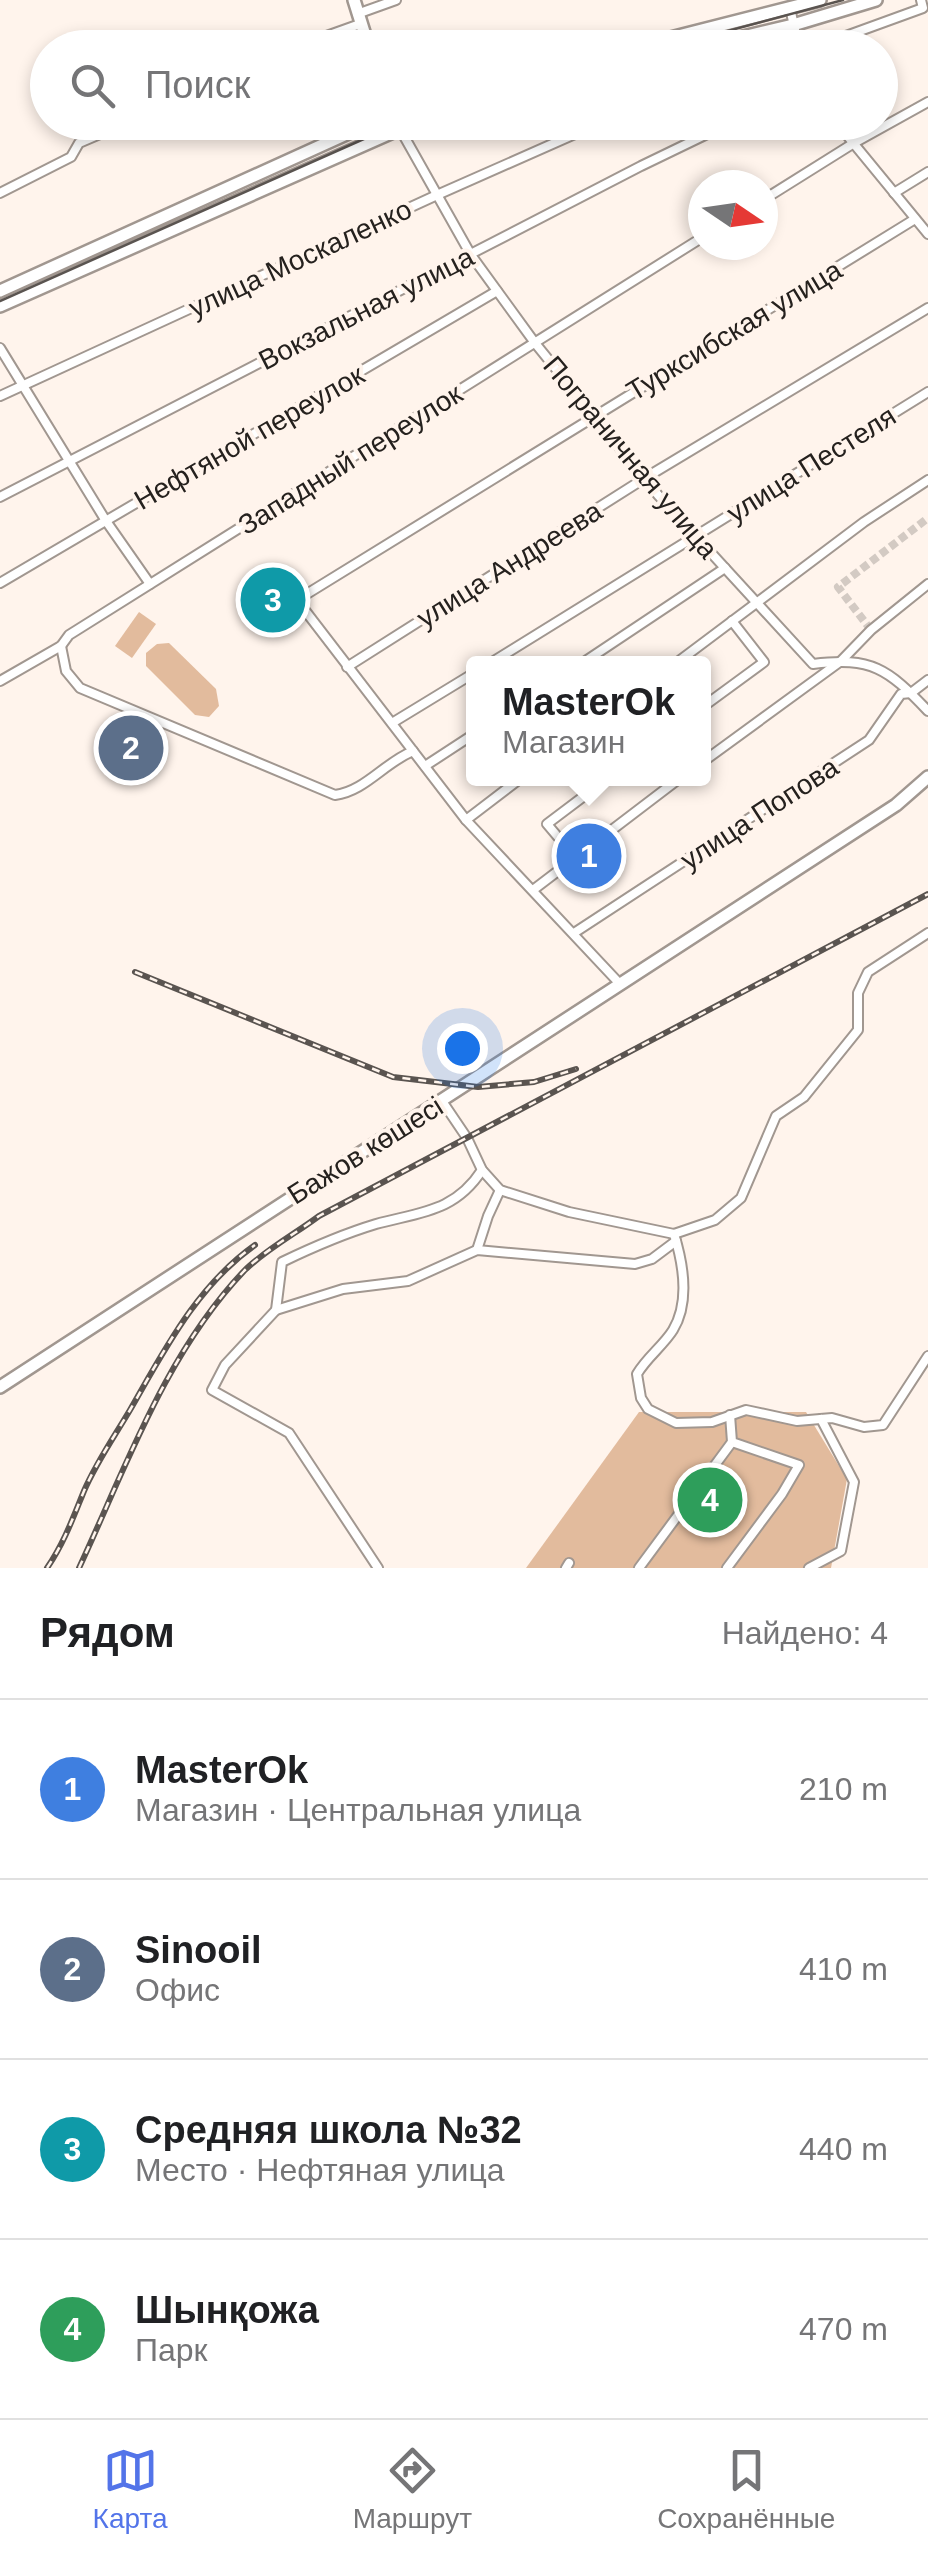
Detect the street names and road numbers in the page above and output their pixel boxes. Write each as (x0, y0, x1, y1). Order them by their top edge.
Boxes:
street label: улица Москаленко (184, 193, 416, 324)
street label: Вокзальная улица (254, 241, 479, 376)
street label: Турксибская улица (621, 254, 848, 407)
street label: Пограничная улица (537, 350, 724, 565)
street label: Нефтяной переулок (129, 359, 370, 516)
street label: Западный переулок (233, 378, 469, 541)
street label: улица Пестеля (721, 400, 901, 529)
street label: улица Андреева (411, 495, 608, 634)
street label: улица Попова (675, 751, 844, 876)
street label: Бажов көшесі (282, 1090, 449, 1210)

